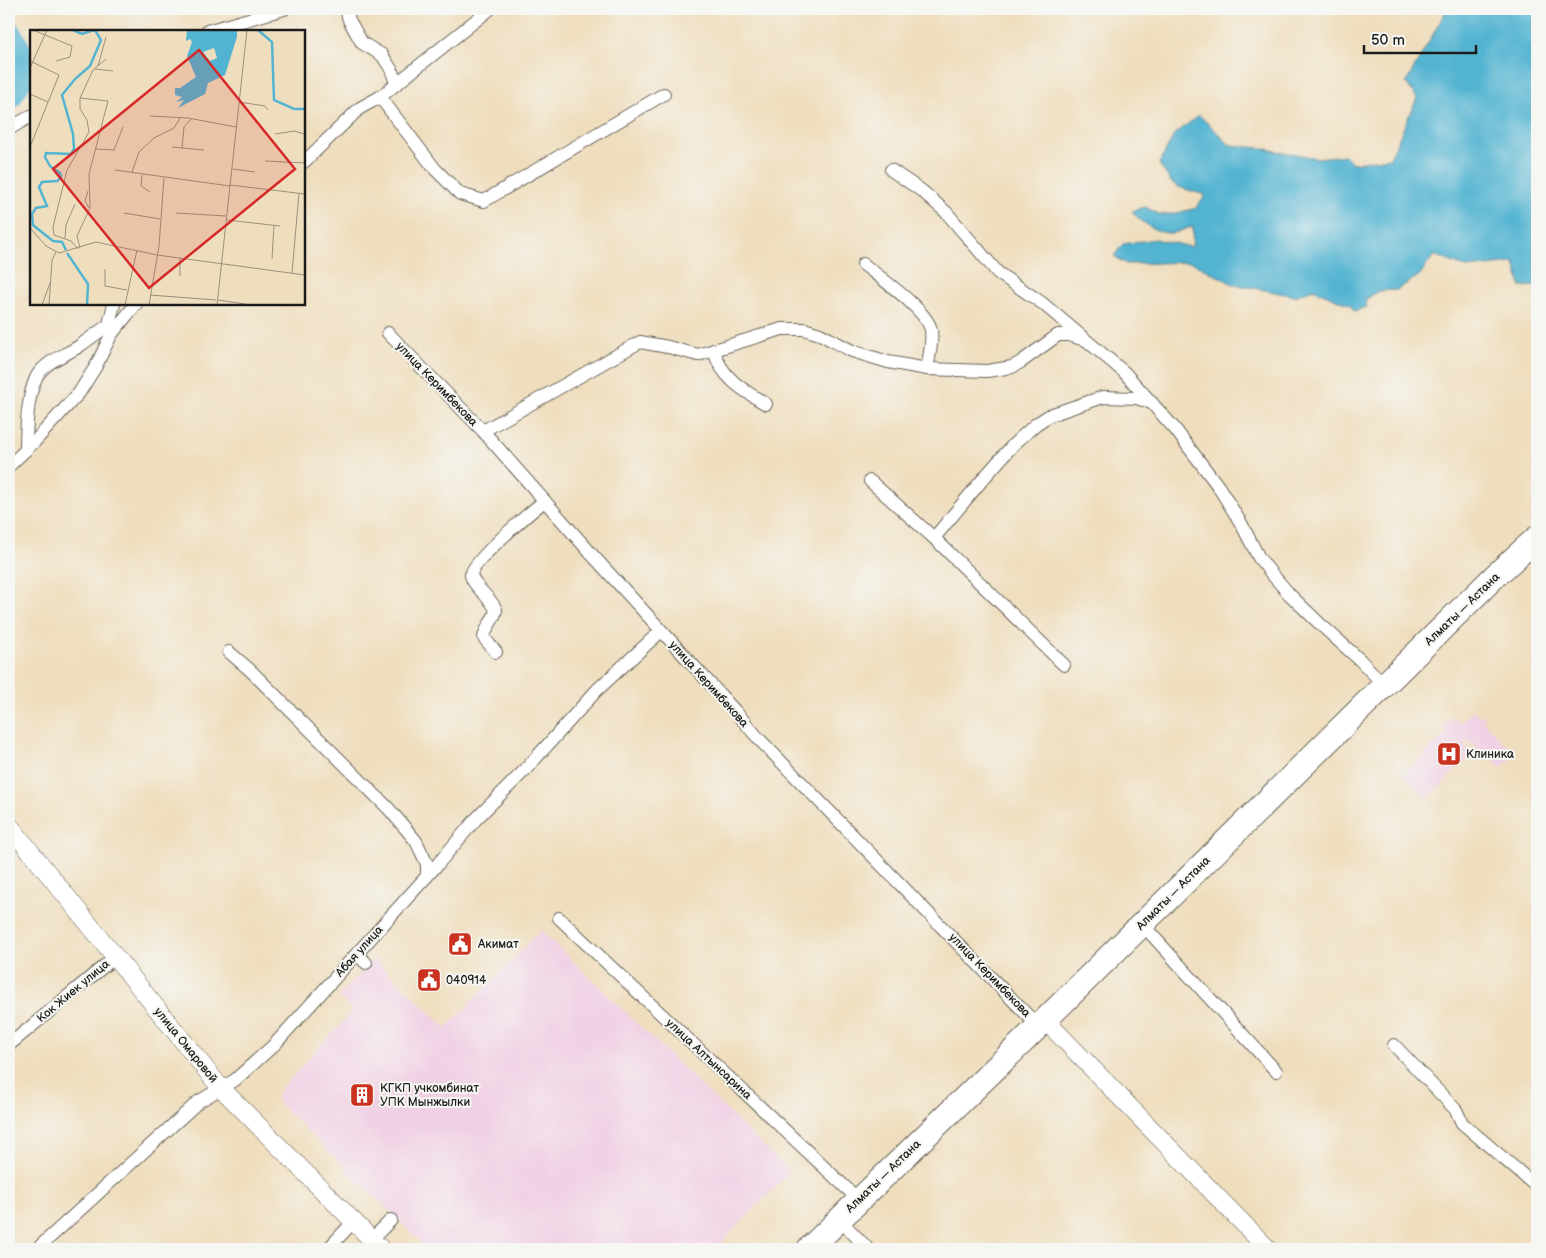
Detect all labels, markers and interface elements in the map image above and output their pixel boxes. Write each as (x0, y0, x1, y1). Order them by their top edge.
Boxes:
scale bar (1364, 22, 1476, 54)
inset map (30, 30, 305, 305)
text: 50 m (1371, 31, 1405, 50)
street label: улица Керимбекова (393, 339, 481, 430)
street label: Алматы — Астана (1421, 570, 1503, 650)
street label: улица Керимбекова (666, 638, 751, 731)
hospital icon: Клиника (1436, 741, 1462, 767)
place label: Клиника (1466, 747, 1514, 762)
street label: Алматы — Астана (1132, 853, 1214, 934)
street label: Абая улица (332, 923, 386, 981)
street label: улица Керимбекова (946, 930, 1034, 1021)
public building icon: Акимат (447, 931, 473, 957)
place label: Акимат (477, 937, 519, 952)
street label: Кок Жиек улица (34, 957, 113, 1026)
public building icon: 040914 (416, 967, 442, 993)
place label: 040914 (446, 973, 487, 988)
street label: улица Омаровой (151, 1005, 221, 1086)
street label: улица Алтынсарина (663, 1016, 755, 1103)
place label: КГКП учкомбинат УПК Мынжылки (380, 1081, 480, 1110)
building icon: КГКП учкомбинат УПК Мынжылки (349, 1082, 375, 1108)
street label: Алматы — Астана (842, 1137, 924, 1217)

